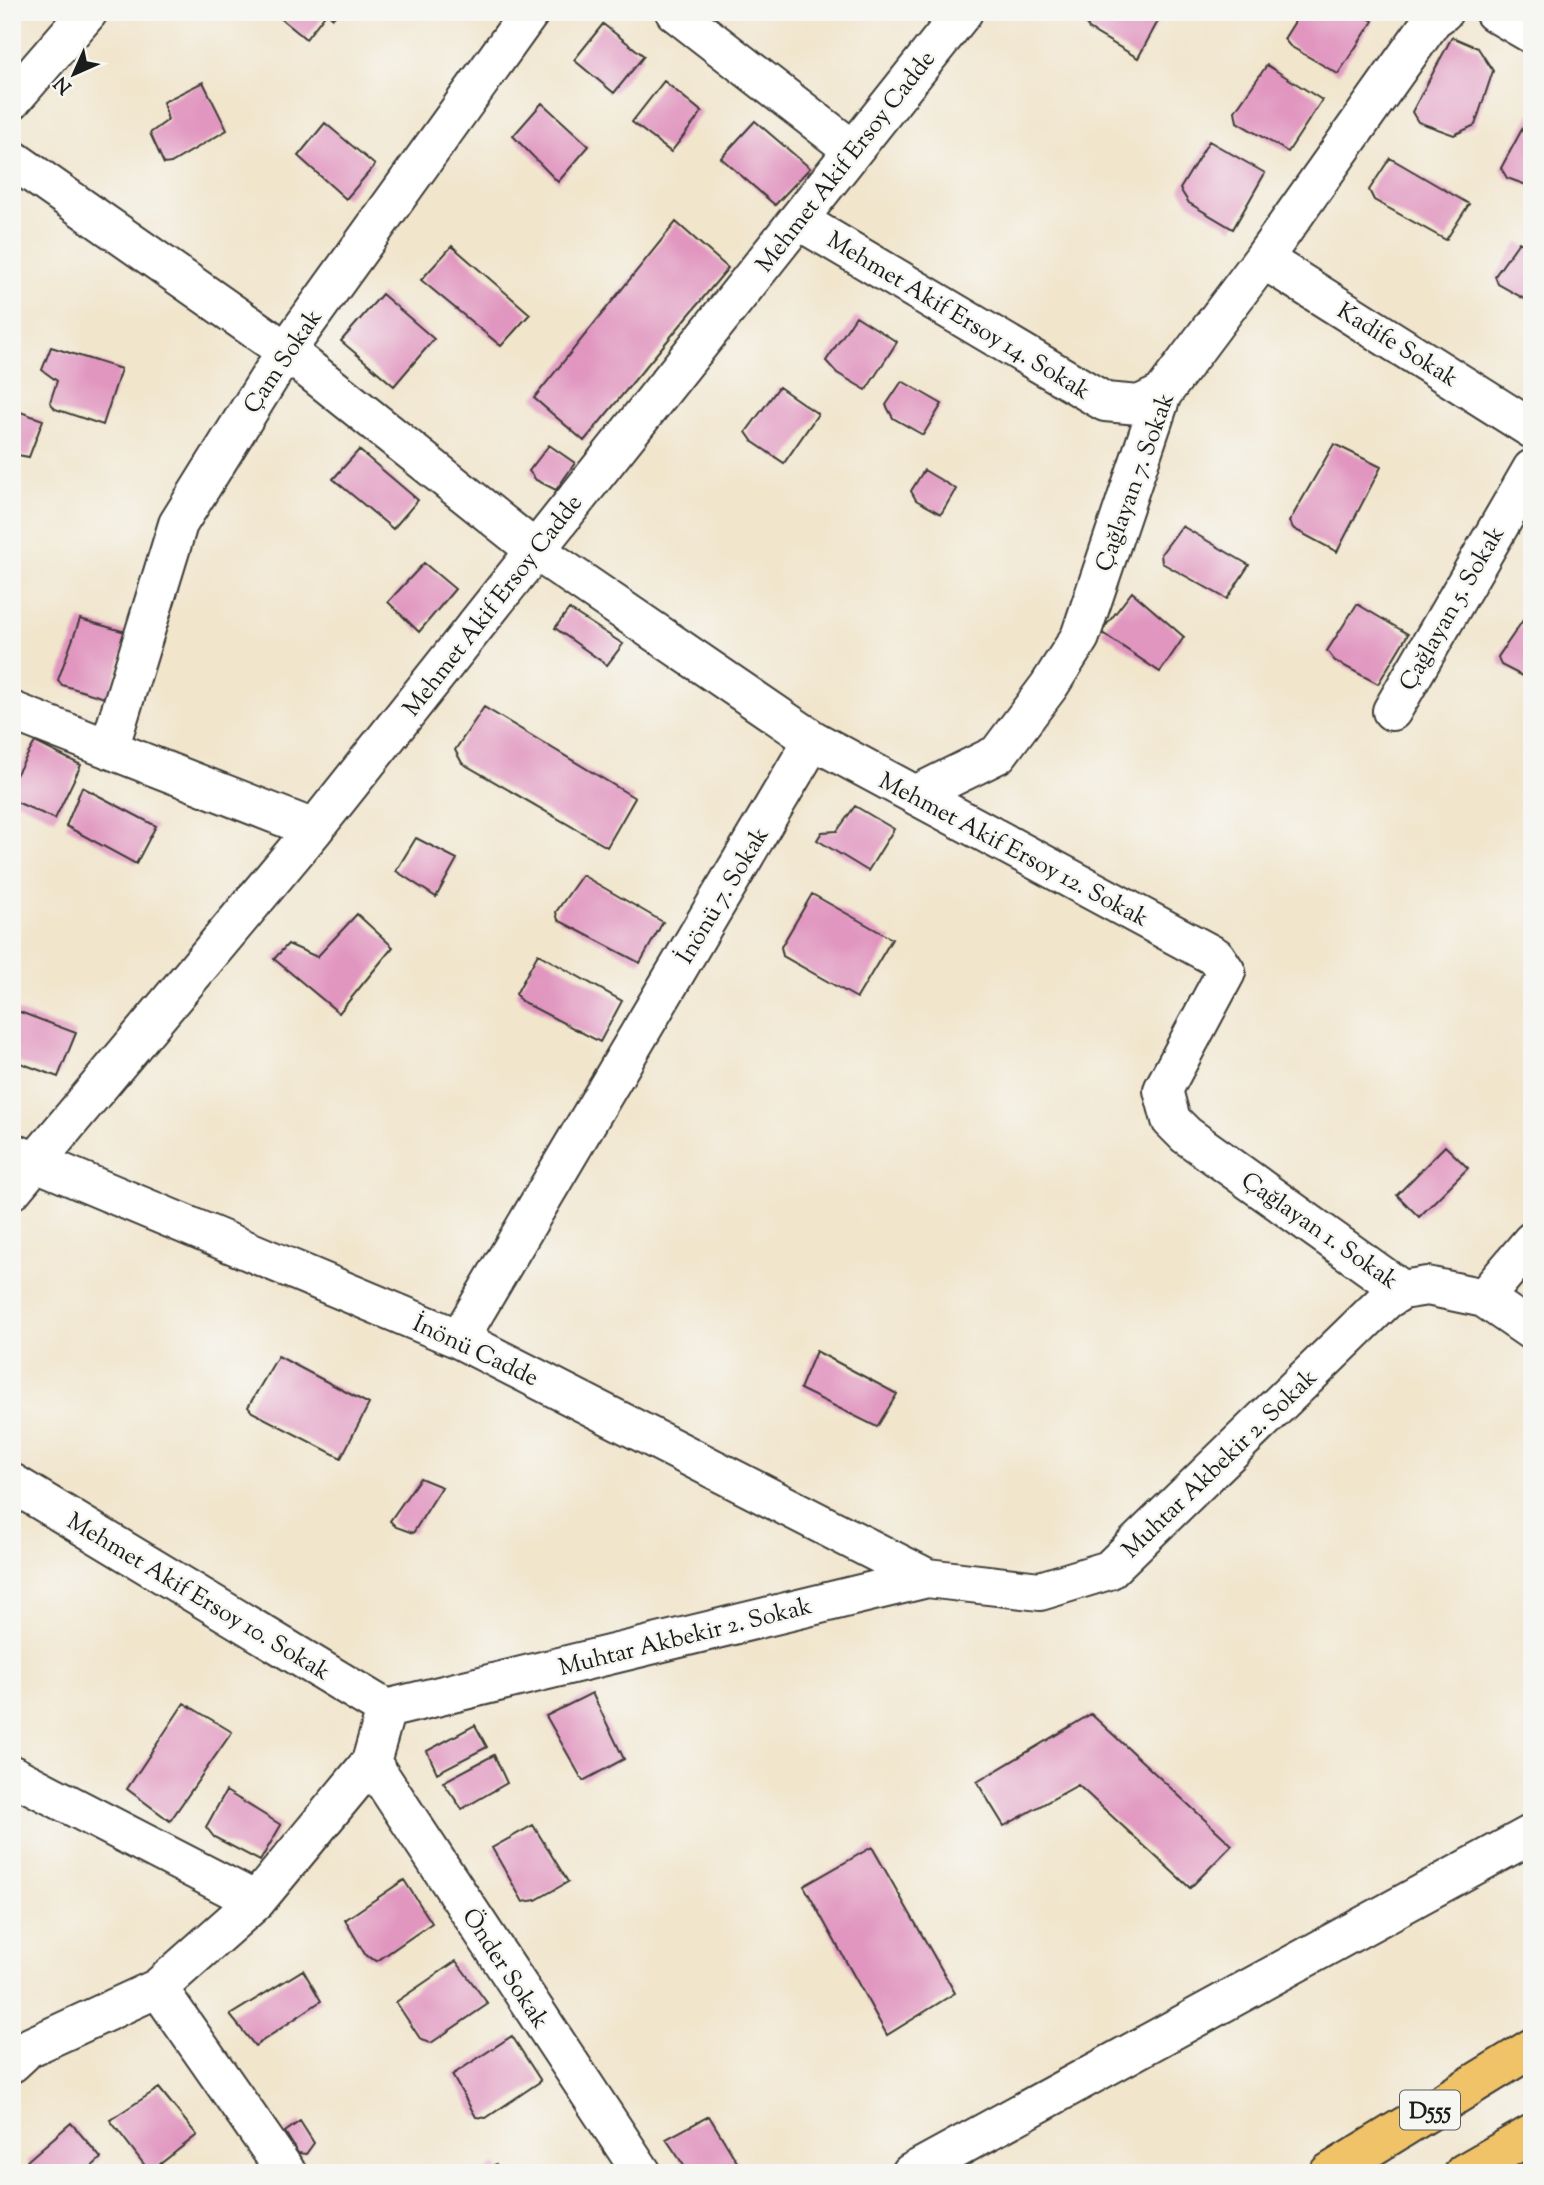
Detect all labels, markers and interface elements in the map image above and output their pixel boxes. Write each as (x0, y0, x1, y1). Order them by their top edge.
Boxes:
north arrow (38, 38, 108, 108)
street label: Mehmet Akif Ersoy Cadde (749, 44, 944, 281)
text: N (49, 69, 79, 99)
street label: Mehmet Akif Ersoy 14. Sokak (820, 224, 1096, 409)
street label: Kadife Sokak (1330, 295, 1464, 396)
street label: Çam Sokak (236, 303, 331, 421)
street label: Çağlayan 7. Sokak (1088, 389, 1184, 577)
street label: Mehmet Akif Ersoy Cadde (396, 488, 591, 725)
street label: Çağlayan 5. Sokak (1392, 520, 1514, 698)
street label: Mehmet Akif Ersoy 12. Sokak (872, 765, 1154, 936)
street label: İnönü 7. Sokak (669, 821, 778, 971)
street label: Çağlayan 1. Sokak (1233, 1165, 1404, 1299)
street label: İnönü Cadde (407, 1308, 544, 1396)
street label: Muhtar Akbekir 2. Sokak (1115, 1362, 1326, 1567)
street label: Mehmet Akif Ersoy 10. Sokak (60, 1505, 336, 1690)
street label: Muhtar Akbekir 2. Sokak (555, 1590, 816, 1686)
street label: Önder Sokak (453, 1902, 556, 2036)
road number: D555 (1400, 2090, 1460, 2130)

